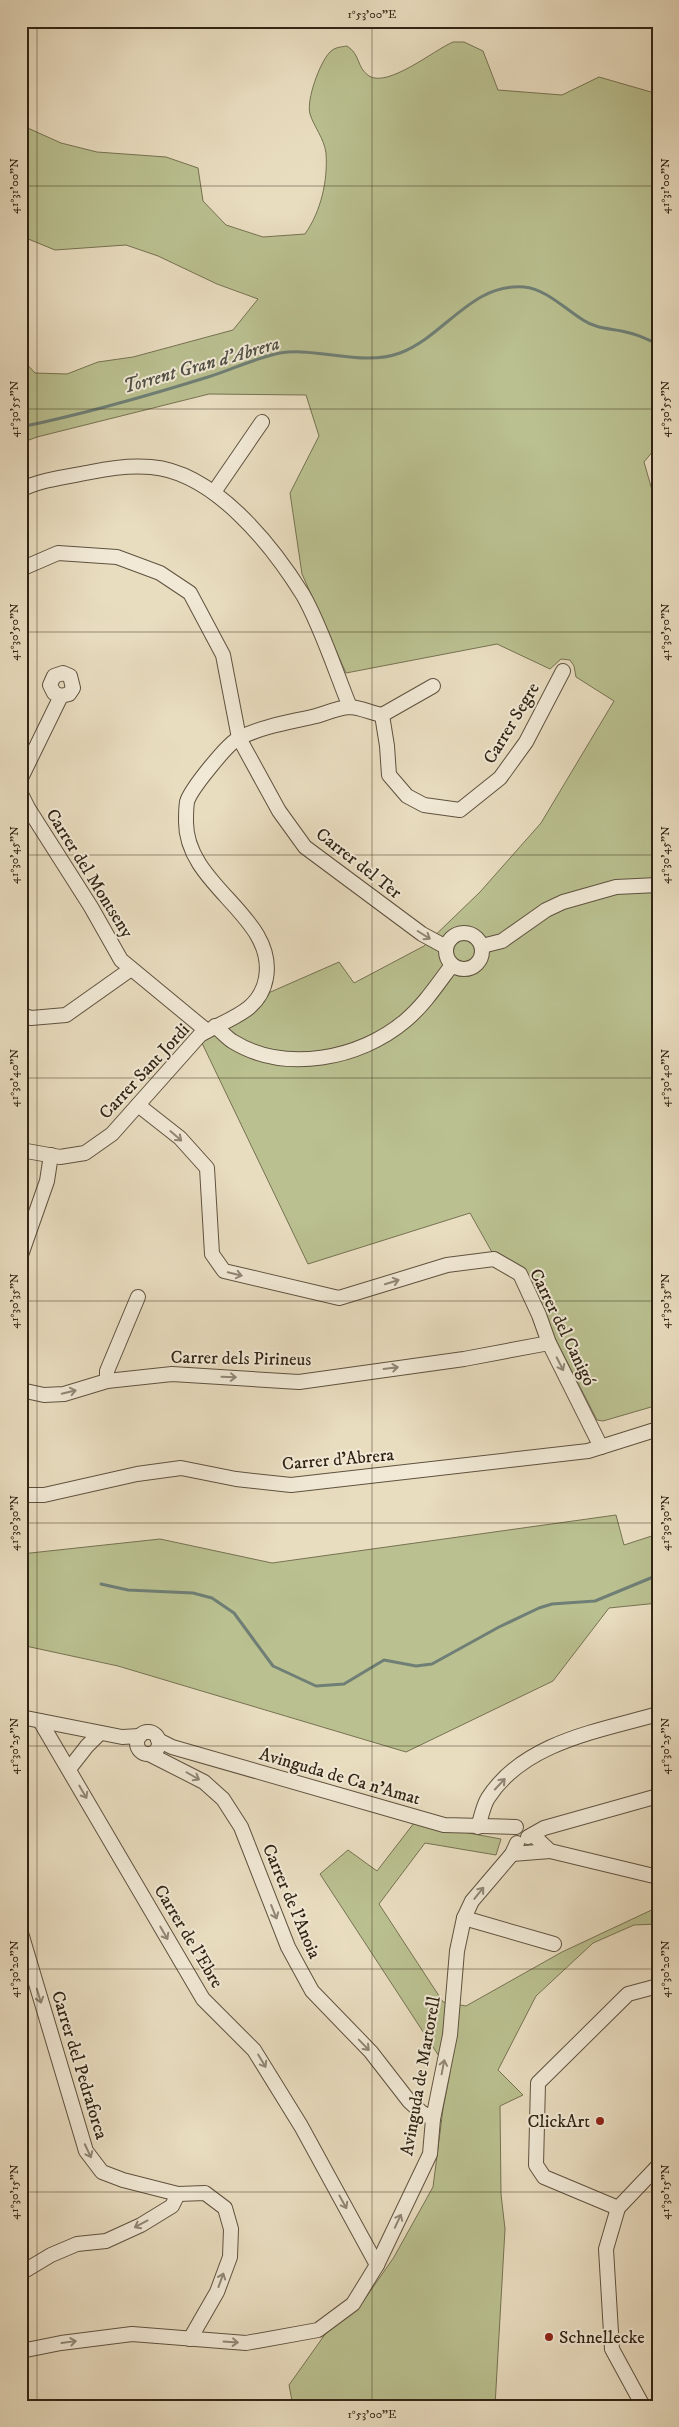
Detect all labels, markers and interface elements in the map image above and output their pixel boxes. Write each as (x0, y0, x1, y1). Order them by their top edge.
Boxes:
text: 1°53'00"E (347, 7, 397, 22)
text: 41°31'00"N (7, 158, 22, 214)
text: 41°31'00"N (658, 158, 673, 214)
water label: Torrent Gran d'Abrera (121, 332, 282, 399)
text: 41°30'55"N (7, 380, 22, 437)
text: 41°30'55"N (658, 380, 673, 437)
text: 41°30'50"N (7, 603, 22, 661)
text: 41°30'50"N (658, 603, 673, 661)
street label: Carrer Segre (479, 679, 545, 768)
street label: Carrer del Montseny (41, 805, 138, 943)
street label: Carrer del Ter (311, 824, 406, 904)
text: 41°30'45"N (7, 826, 22, 884)
text: 41°30'45"N (658, 826, 673, 884)
one-way arrow (417, 930, 431, 940)
street label: Carrer Sant Jordi (95, 1019, 195, 1124)
text: 41°30'40"N (7, 1049, 22, 1107)
text: 41°30'40"N (658, 1049, 673, 1107)
one-way arrow (170, 1130, 183, 1141)
street label: Carrer del Canigó (524, 1265, 600, 1390)
one-way arrow (227, 1270, 243, 1279)
text: 41°30'35"N (7, 1273, 22, 1329)
text: 41°30'35"N (658, 1273, 673, 1329)
one-way arrow (384, 1276, 400, 1286)
street label: Carrer dels Pirineus (170, 1347, 311, 1371)
one-way arrow (555, 1356, 565, 1371)
one-way arrow (382, 1363, 398, 1373)
one-way arrow (221, 1372, 237, 1382)
one-way arrow (61, 1387, 77, 1396)
street label: Carrer d'Abrera (281, 1444, 395, 1476)
text: 41°30'30"N (7, 1495, 22, 1551)
text: 41°30'30"N (658, 1495, 673, 1551)
text: 41°30'25"N (7, 1717, 22, 1774)
text: 41°30'25"N (658, 1717, 673, 1774)
street label: Avinguda de Ca n'Amat (257, 1743, 423, 1811)
one-way arrow (185, 1771, 200, 1781)
one-way arrow (494, 1778, 506, 1791)
one-way arrow (78, 1785, 88, 1800)
street label: Carrer de l'Anoia (257, 1841, 325, 1962)
street label: Carrer de l'Ebre (149, 1881, 228, 1992)
one-way arrow (473, 1887, 484, 1900)
one-way arrow (270, 1904, 279, 1919)
one-way arrow (160, 1926, 170, 1940)
text: 41°30'20"N (7, 1940, 22, 1998)
text: 41°30'20"N (658, 1940, 673, 1998)
one-way arrow (35, 1988, 45, 2004)
street label: Carrer del Pedraforca (46, 1988, 112, 2143)
street label: Avinguda de Martorell (396, 1994, 446, 2158)
one-way arrow (358, 2038, 370, 2051)
one-way arrow (257, 2054, 267, 2068)
one-way arrow (439, 2059, 448, 2075)
place label: ClickArt (527, 2111, 590, 2133)
marker: ClickArt (594, 2115, 606, 2127)
one-way arrow (83, 2143, 93, 2158)
text: 41°30'15"N (7, 2164, 22, 2220)
text: 41°30'15"N (658, 2164, 673, 2220)
one-way arrow (339, 2194, 348, 2209)
one-way arrow (394, 2214, 403, 2229)
one-way arrow (134, 2219, 149, 2229)
one-way arrow (217, 2273, 226, 2289)
place label: Schnellecke (559, 2327, 645, 2349)
marker: Schnellecke (543, 2331, 555, 2343)
one-way arrow (61, 2336, 77, 2346)
one-way arrow (222, 2337, 238, 2346)
text: 1°53'00"E (347, 2407, 397, 2422)

